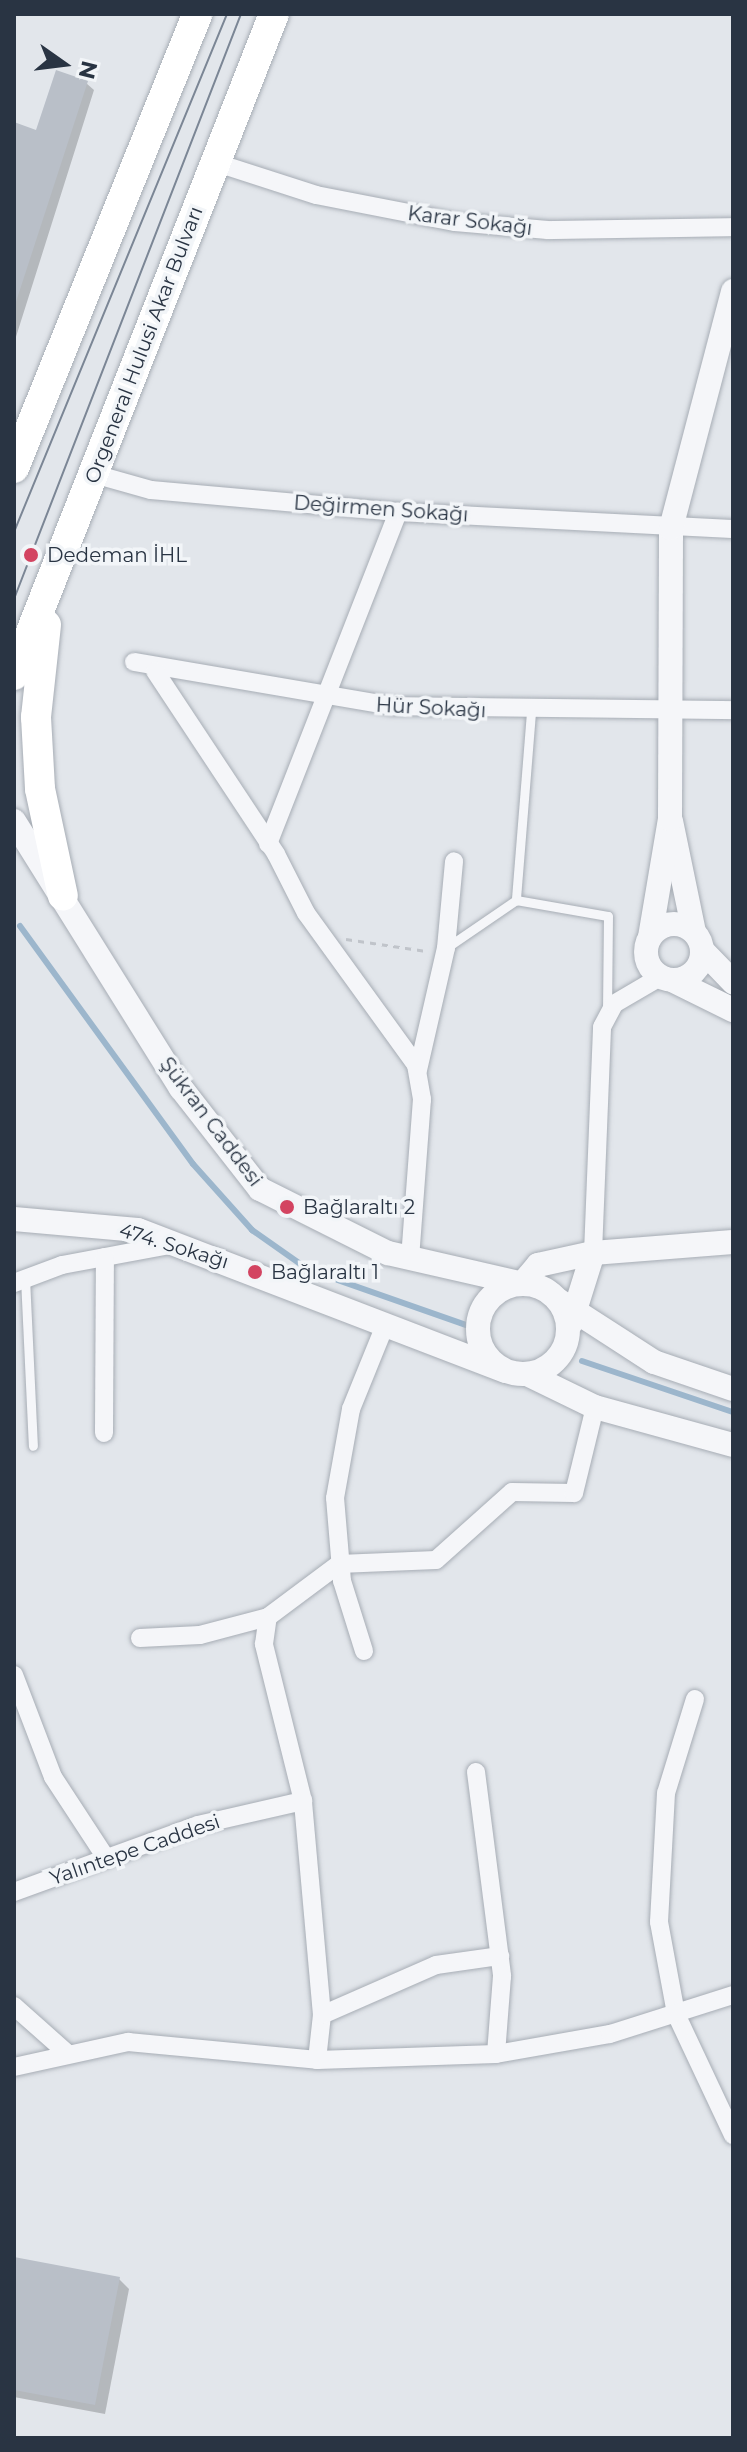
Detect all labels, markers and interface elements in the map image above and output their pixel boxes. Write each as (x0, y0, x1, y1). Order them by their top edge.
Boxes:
north arrow (24, 24, 104, 104)
text: N (73, 58, 103, 82)
street label: Karar Sokağı (406, 201, 534, 241)
street label: Orgeneral Hulusi Akar Bulvarı (80, 203, 208, 487)
street label: Değirmen Sokağı (293, 491, 469, 527)
place label: Dedeman İHL (47, 543, 187, 567)
marker: Dedeman İHL (22, 546, 40, 564)
street label: Hür Sokağı (375, 693, 487, 723)
street label: Şükran Caddesi (155, 1053, 267, 1191)
place label: Bağlaraltı 2 (303, 1195, 415, 1219)
marker: Bağlaraltı 2 (278, 1198, 296, 1216)
street label: 474. Sokağı (116, 1218, 232, 1274)
place label: Bağlaraltı 1 (271, 1260, 379, 1284)
marker: Bağlaraltı 1 (246, 1263, 264, 1281)
street label: Yalıntepe Caddesi (47, 1810, 223, 1890)

